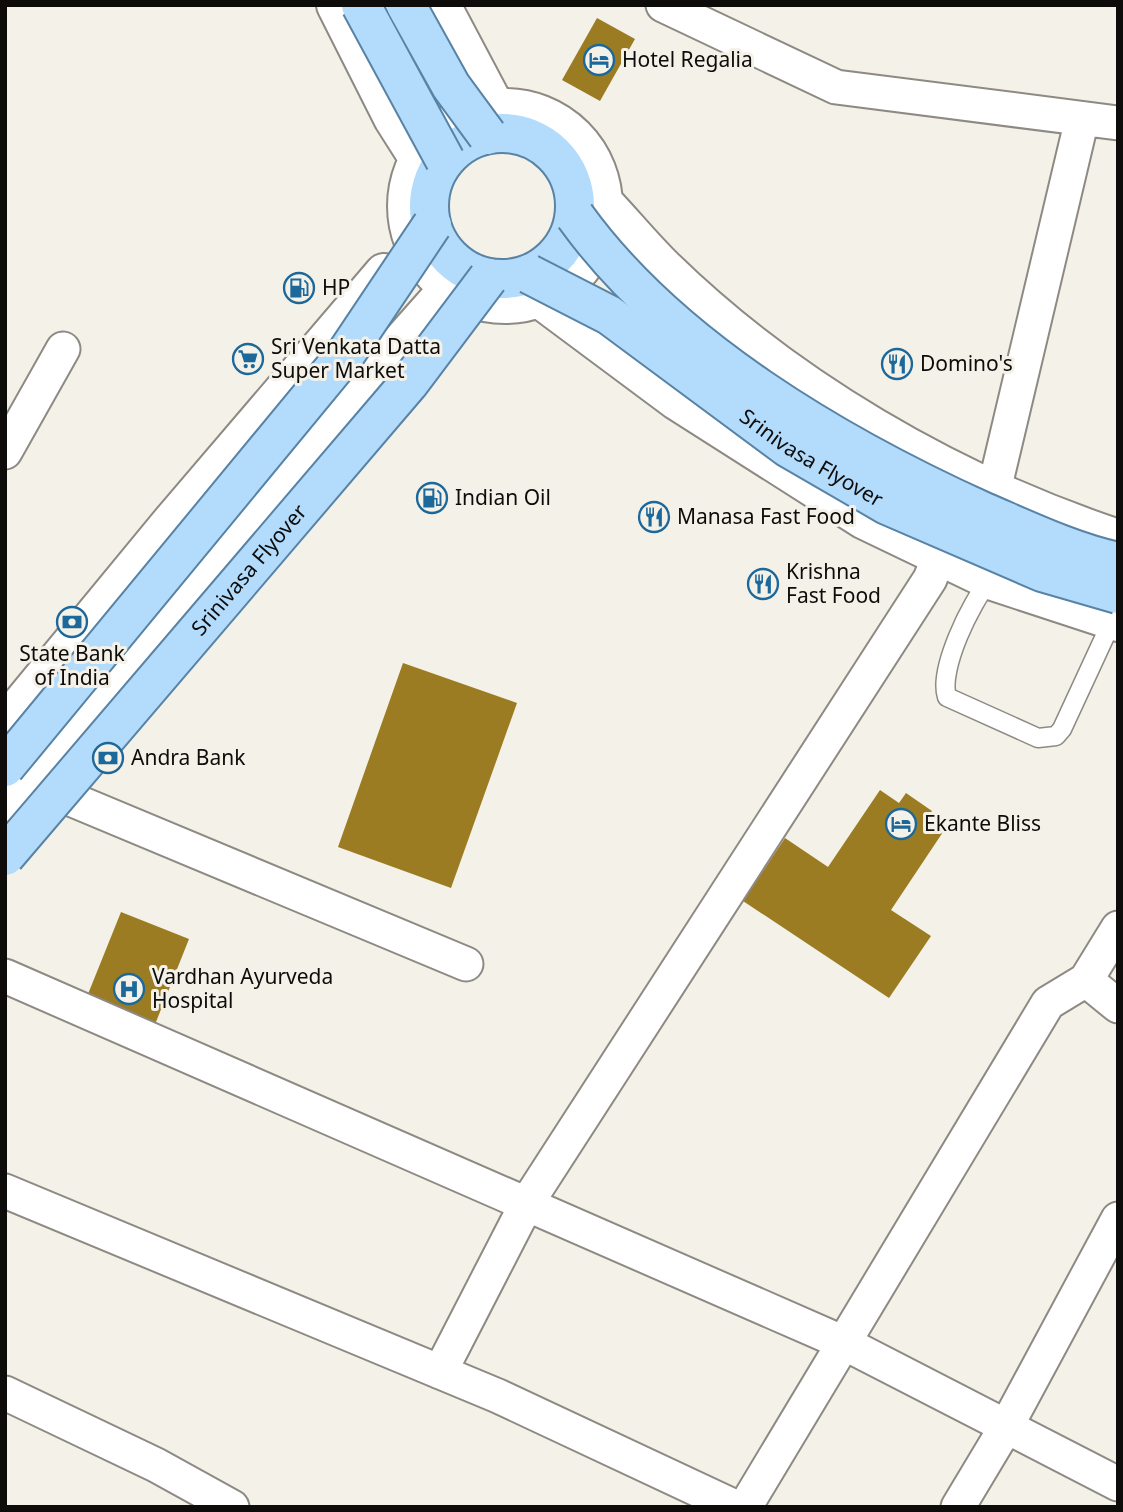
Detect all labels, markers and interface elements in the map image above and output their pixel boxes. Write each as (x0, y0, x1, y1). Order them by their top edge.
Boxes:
hotel icon: Hotel Regalia (582, 43, 616, 77)
place label: Hotel Regalia (622, 45, 753, 73)
fuel station icon: HP (282, 271, 316, 305)
place label: HP (322, 273, 350, 301)
place label: Sri Venkata Datta Super Market (271, 332, 441, 384)
supermarket icon: Sri Venkata Datta Super Market (231, 342, 265, 376)
restaurant icon: Domino's (880, 347, 914, 381)
place label: Domino's (920, 349, 1013, 377)
street label: Srinivasa Flyover (735, 402, 889, 513)
fuel station icon: Indian Oil (415, 481, 449, 515)
place label: Indian Oil (455, 483, 551, 511)
street label: Srinivasa Flyover (184, 498, 313, 641)
restaurant icon: Manasa Fast Food (637, 500, 671, 534)
place label: Manasa Fast Food (677, 502, 855, 530)
place label: Krishna Fast Food (786, 557, 881, 609)
restaurant icon: Krishna Fast Food (746, 567, 780, 601)
bank icon: State Bank of India (55, 605, 89, 639)
place label: State Bank of India (19, 639, 125, 691)
bank icon: Andra Bank (91, 741, 125, 775)
place label: Andra Bank (131, 743, 246, 771)
hotel icon: Ekante Bliss (884, 807, 918, 841)
place label: Ekante Bliss (924, 809, 1041, 837)
place label: Vardhan Ayurveda Hospital (152, 962, 333, 1014)
hospital icon: Vardhan Ayurveda Hospital (112, 972, 146, 1006)

